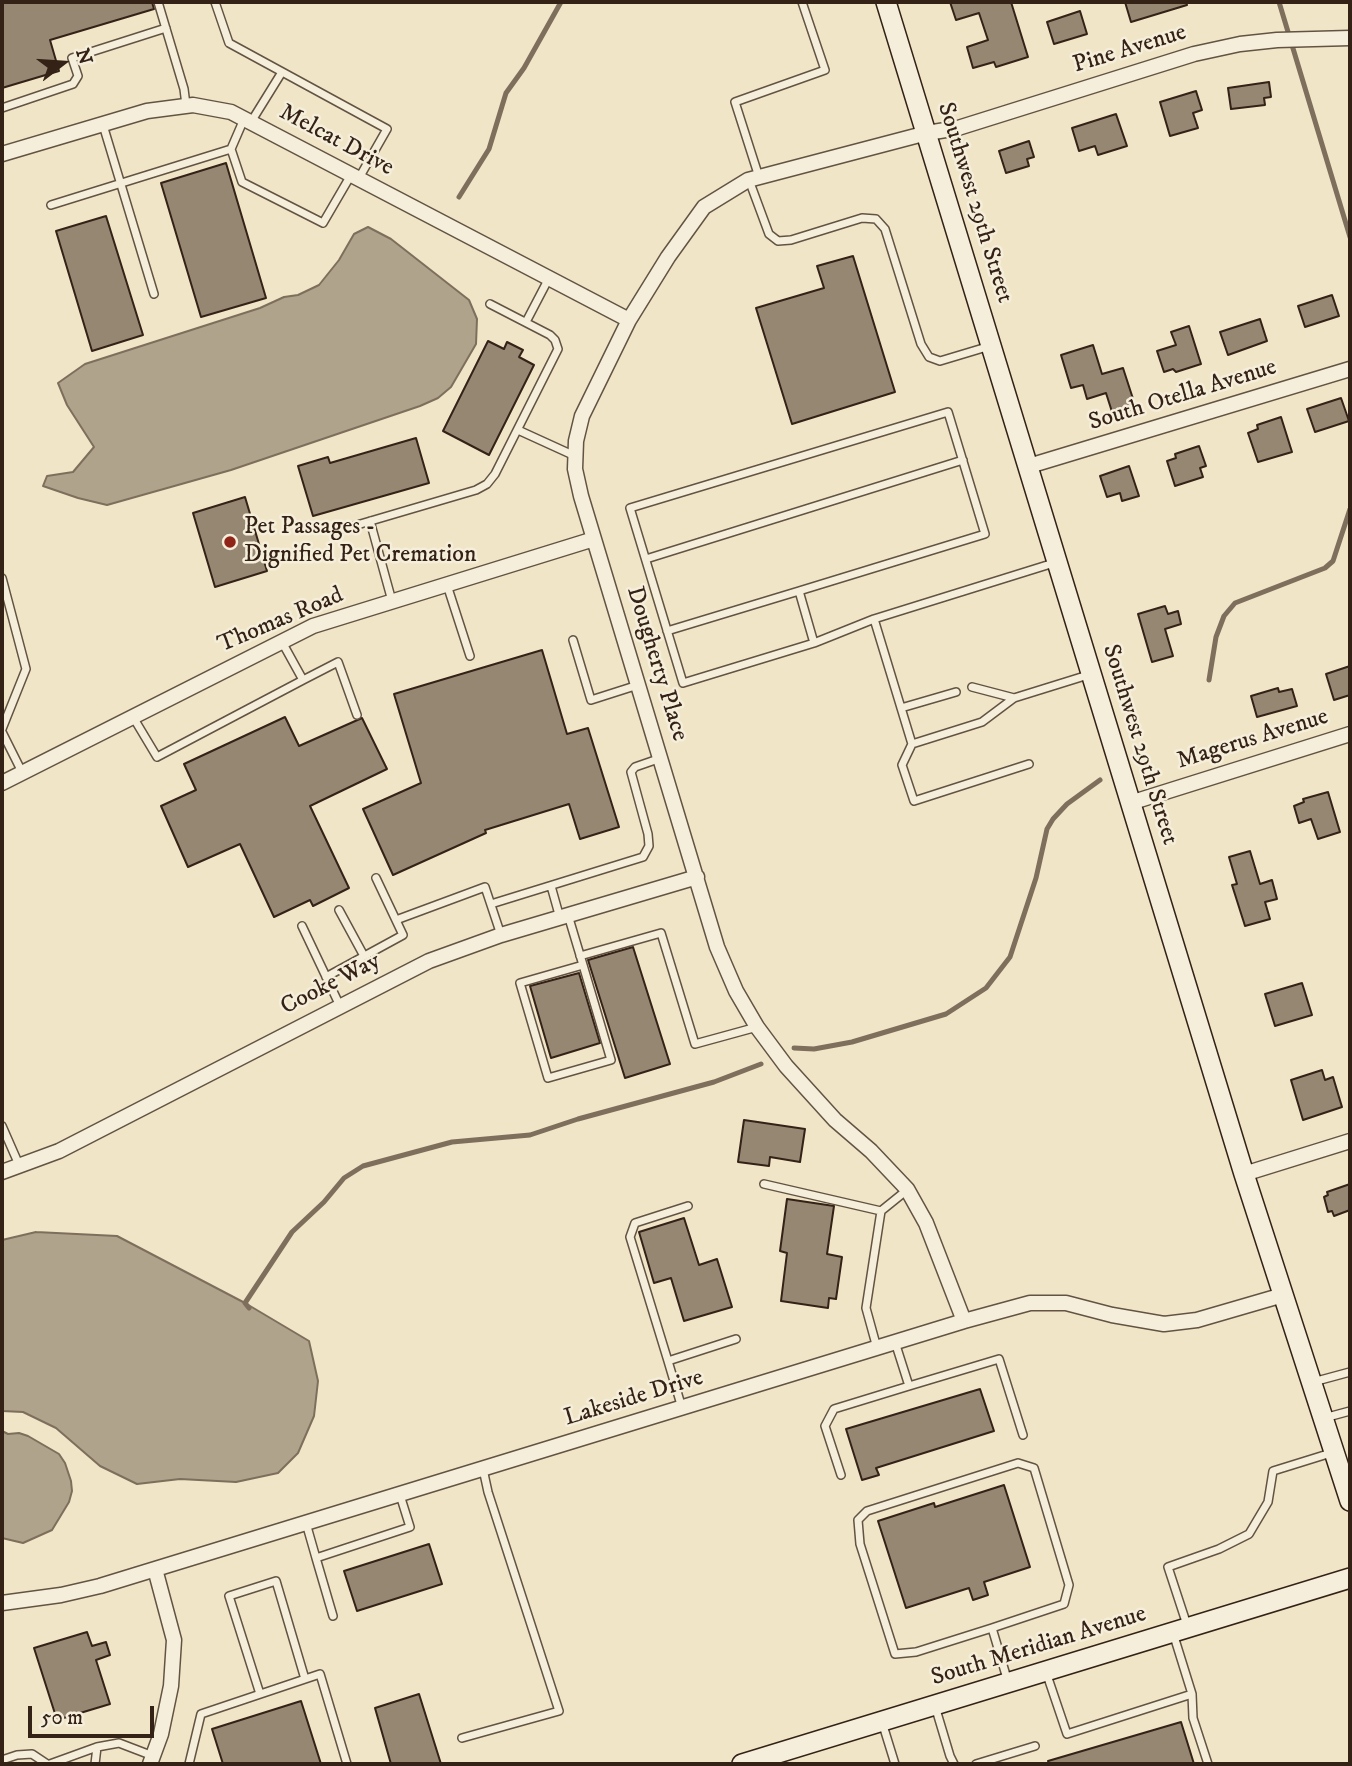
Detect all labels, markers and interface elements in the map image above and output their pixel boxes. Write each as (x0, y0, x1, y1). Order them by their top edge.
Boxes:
street label: Pine Avenue (1070, 19, 1190, 81)
north arrow (28, 28, 98, 98)
text: N (70, 46, 97, 68)
street label: Melcat Drive (274, 99, 398, 183)
street label: Southwest 29th Street (930, 99, 1018, 307)
street label: South Otella Avenue (1086, 354, 1280, 438)
place label: Pet Passages - Dignified Pet Cremation (244, 514, 476, 570)
marker: Pet Passages - Dignified Pet Cremation (222, 534, 238, 550)
street label: Thomas Road (214, 582, 348, 660)
street label: Dougherty Place (619, 583, 693, 745)
street label: Southwest 29th Street (1095, 641, 1183, 849)
street label: Magerus Avenue (1174, 703, 1332, 777)
street label: Cooke Way (276, 948, 386, 1022)
street label: Lakeside Drive (561, 1364, 707, 1434)
street label: South Meridian Avenue (928, 1601, 1150, 1693)
scale bar (32, 1692, 158, 1736)
text: 50 m (41, 1705, 83, 1731)

